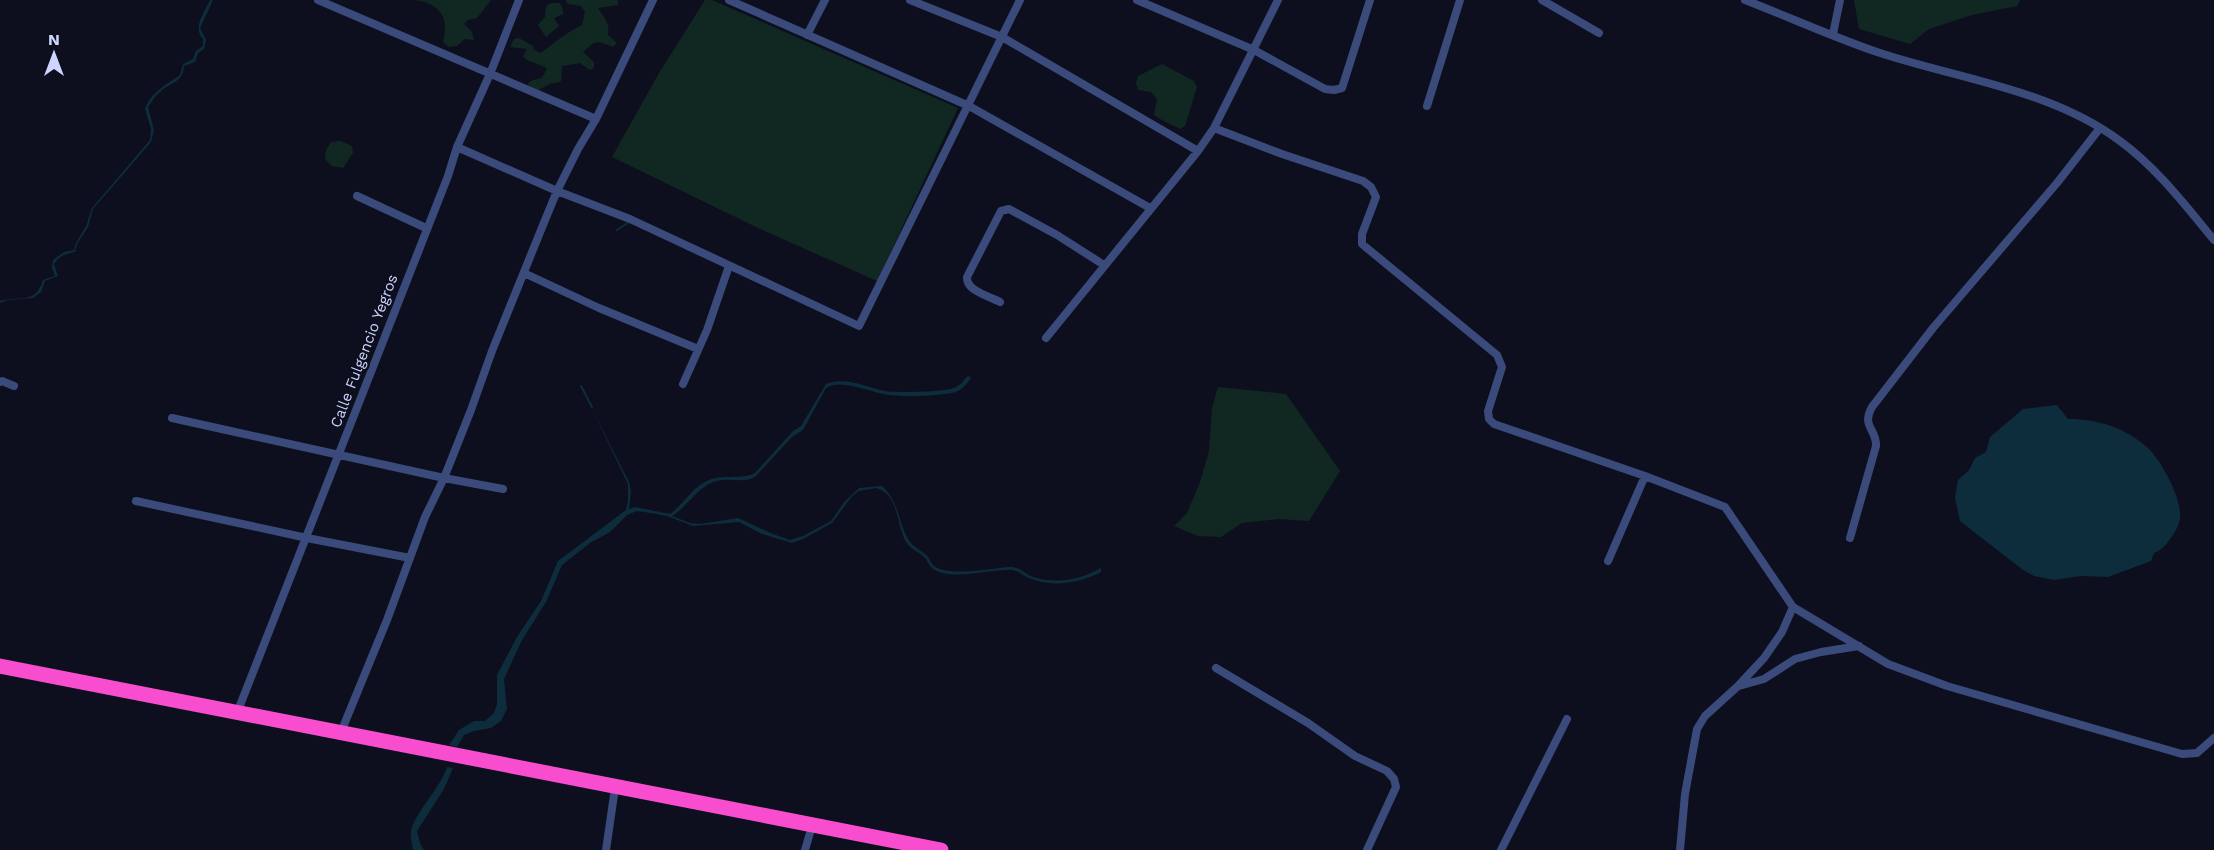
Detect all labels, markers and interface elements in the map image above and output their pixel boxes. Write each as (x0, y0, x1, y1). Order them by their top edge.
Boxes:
north arrow (24, 24, 84, 84)
text: N (48, 30, 60, 49)
street label: Calle Fulgencio Yegros (326, 272, 402, 430)

